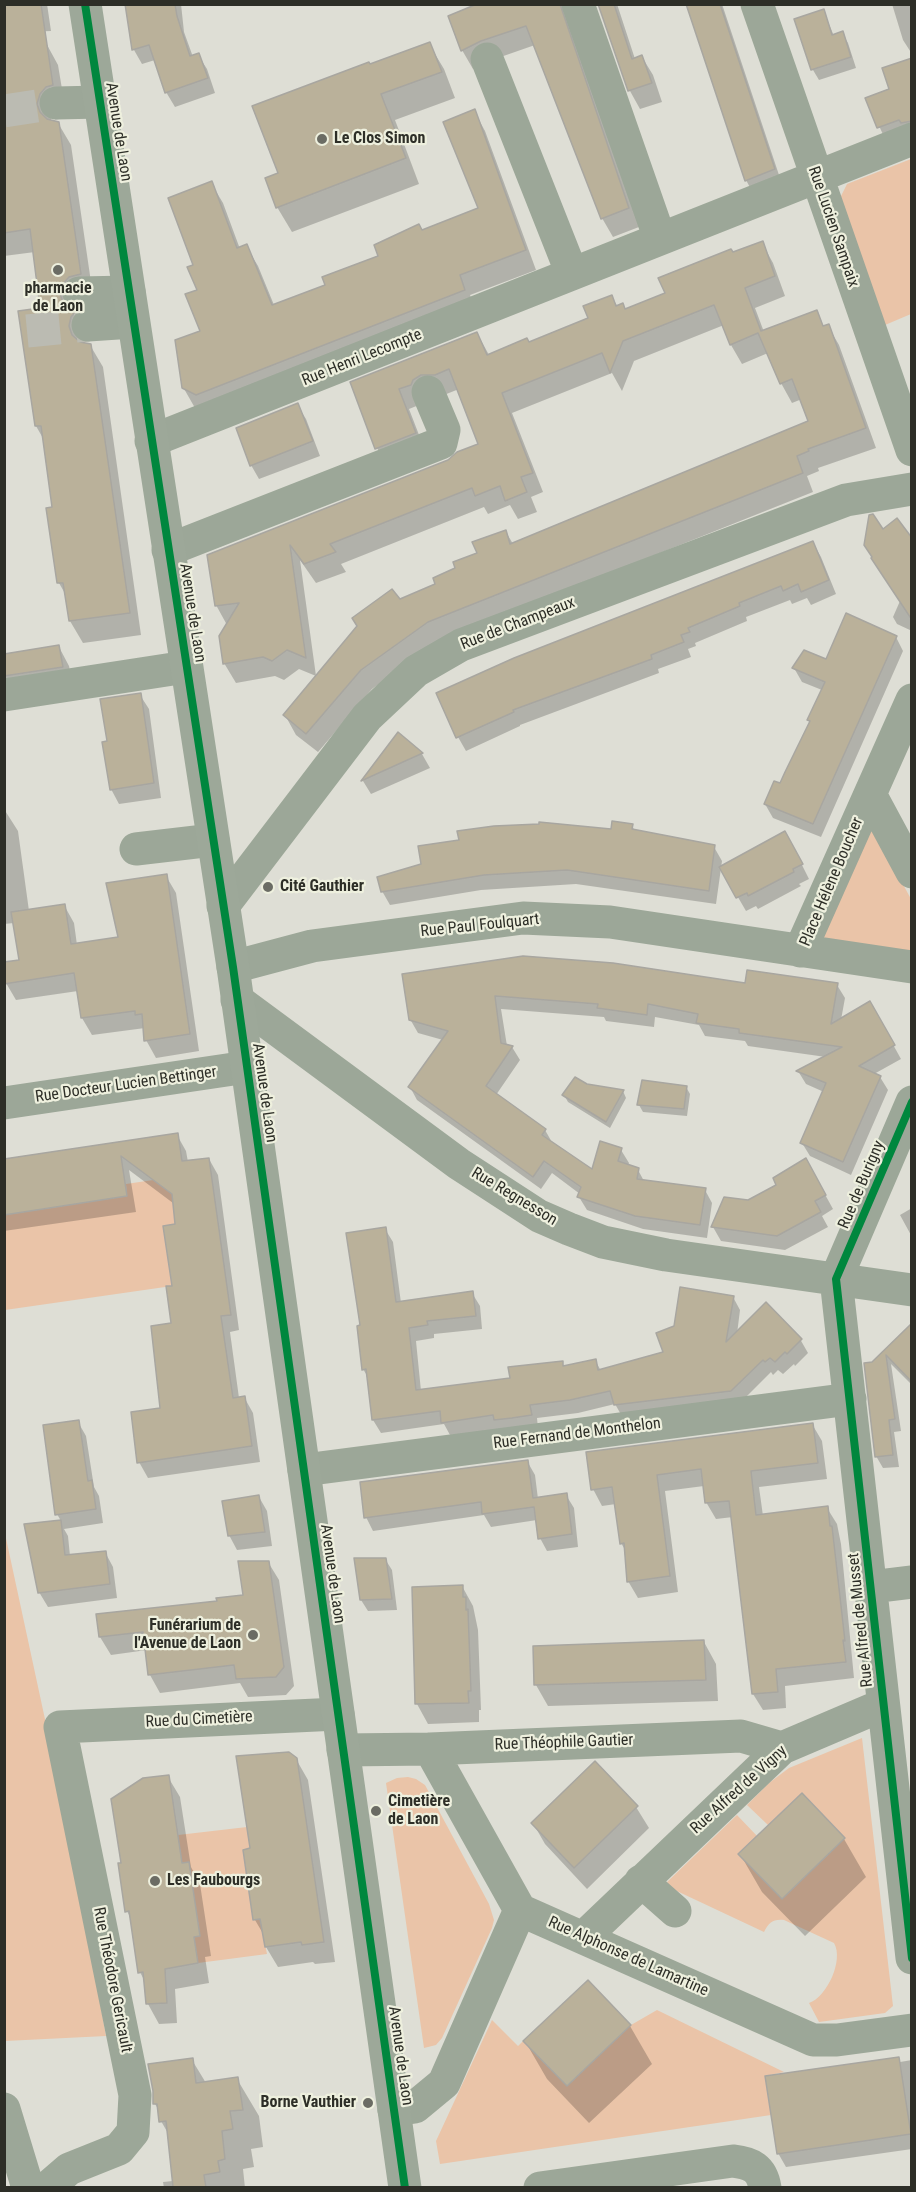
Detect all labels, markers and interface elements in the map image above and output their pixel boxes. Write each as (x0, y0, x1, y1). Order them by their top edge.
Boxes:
street label: Avenue de Laon (101, 81, 135, 183)
place label: Le Clos Simon (334, 129, 425, 149)
marker: Le Clos Simon (315, 132, 329, 146)
street label: Rue Lucien Sampaix (803, 164, 863, 290)
marker: pharmacie de Laon (51, 263, 65, 277)
place label: pharmacie de Laon (24, 279, 92, 317)
street label: Rue Henri Lecompte (299, 325, 425, 391)
street label: Avenue de Laon (175, 562, 209, 664)
street label: Rue de Champeaux (458, 593, 578, 655)
street label: Place Hélène Boucher (796, 815, 868, 949)
place label: Cité Gauthier (280, 877, 364, 897)
marker: Cité Gauthier (261, 880, 275, 894)
street label: Rue Paul Foulquart (420, 910, 540, 942)
street label: Avenue de Laon (248, 1042, 280, 1144)
street label: Rue Docteur Lucien Bettinger (34, 1063, 218, 1107)
street label: Rue de Burigny (835, 1138, 889, 1232)
street label: Rue Regnesson (468, 1164, 560, 1230)
street label: Rue Fernand de Monthelon (492, 1414, 662, 1454)
street label: Avenue de Laon (316, 1523, 348, 1625)
street label: Rue Alfred de Musset (844, 1552, 878, 1688)
place label: Funérarium de l'Avenue de Laon (134, 1616, 241, 1654)
marker: Funérarium de l'Avenue de Laon (246, 1628, 260, 1642)
street label: Rue du Cimetière (145, 1708, 253, 1732)
street label: Rue Théophile Gautier (494, 1731, 634, 1755)
street label: Rue Alfred de Vigny (687, 1742, 791, 1838)
place label: Cimetière de Laon (388, 1792, 450, 1830)
marker: Cimetière de Laon (369, 1804, 383, 1818)
place label: Les Faubourgs (167, 1871, 260, 1891)
marker: Les Faubourgs (148, 1874, 162, 1888)
street label: Rue Théodore Gericault (88, 1906, 136, 2054)
street label: Rue Alphonse de Lamartine (545, 1913, 711, 2001)
street label: Avenue de Laon (384, 2005, 416, 2107)
place label: Borne Vauthier (260, 2093, 356, 2113)
marker: Borne Vauthier (361, 2096, 375, 2110)

